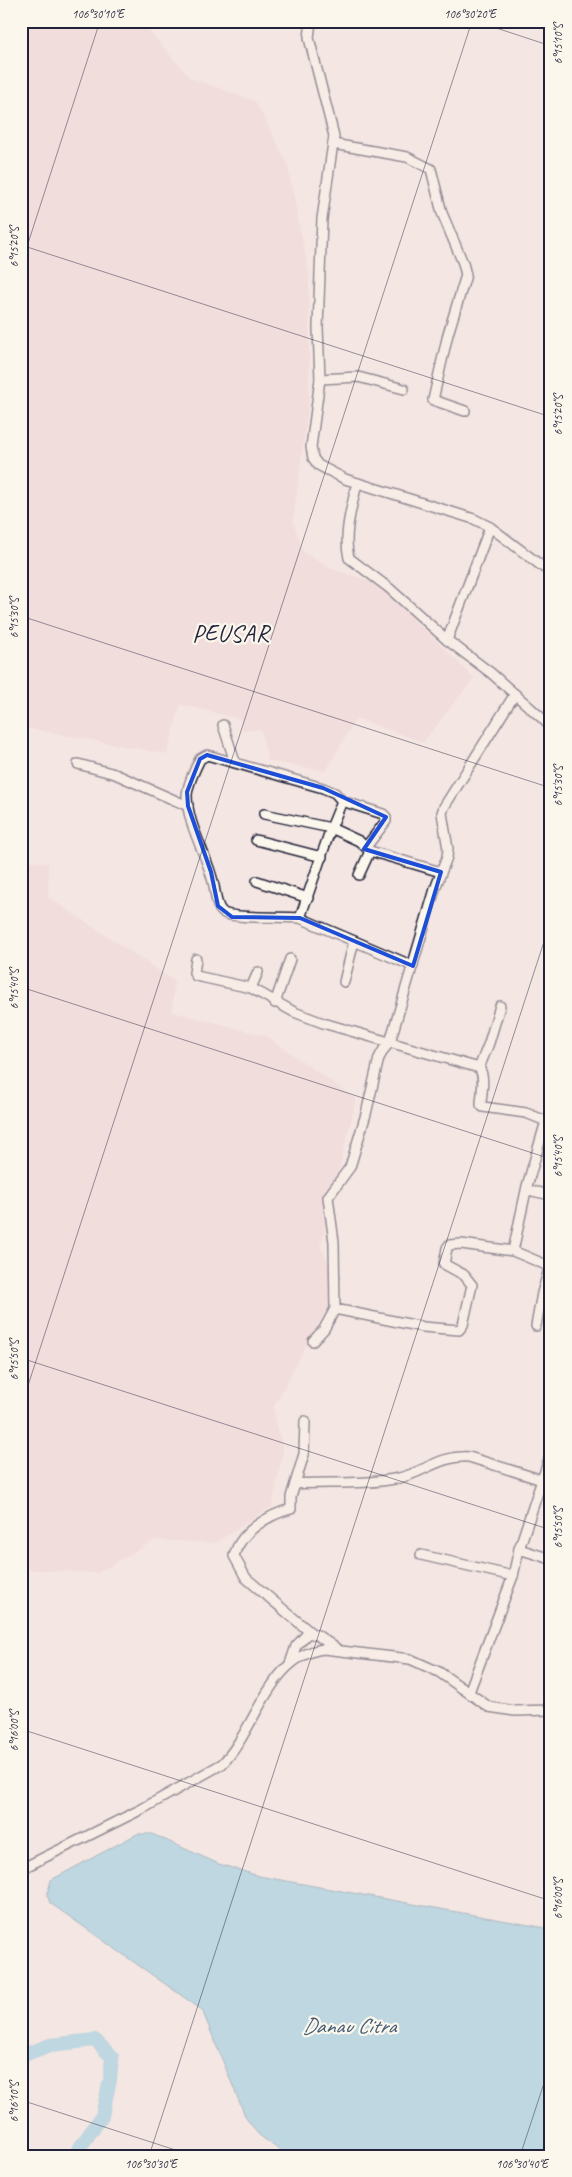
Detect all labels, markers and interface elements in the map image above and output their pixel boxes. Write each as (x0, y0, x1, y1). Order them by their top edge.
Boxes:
text: 106°30'10"E (72, 6, 126, 22)
text: 106°30'20"E (444, 6, 498, 22)
text: 6°15'10"S (550, 22, 566, 64)
text: 6°15'20"S (6, 225, 22, 267)
text: 6°15'20"S (550, 393, 566, 435)
text: 6°15'30"S (6, 596, 22, 638)
district label: PEUSAR (192, 618, 272, 648)
text: 6°15'30"S (550, 764, 566, 806)
text: 6°15'40"S (6, 967, 22, 1009)
text: 6°15'40"S (550, 1135, 566, 1177)
text: 6°15'50"S (6, 1338, 22, 1380)
text: 6°15'50"S (550, 1506, 566, 1548)
text: 6°16'00"S (6, 1709, 22, 1751)
text: 6°16'00"S (550, 1877, 566, 1919)
water label: Danau Citra (302, 2012, 398, 2040)
text: 6°16'10"S (6, 2080, 22, 2122)
text: 106°30'30"E (125, 2156, 179, 2172)
text: 106°30'40"E (496, 2156, 550, 2172)

